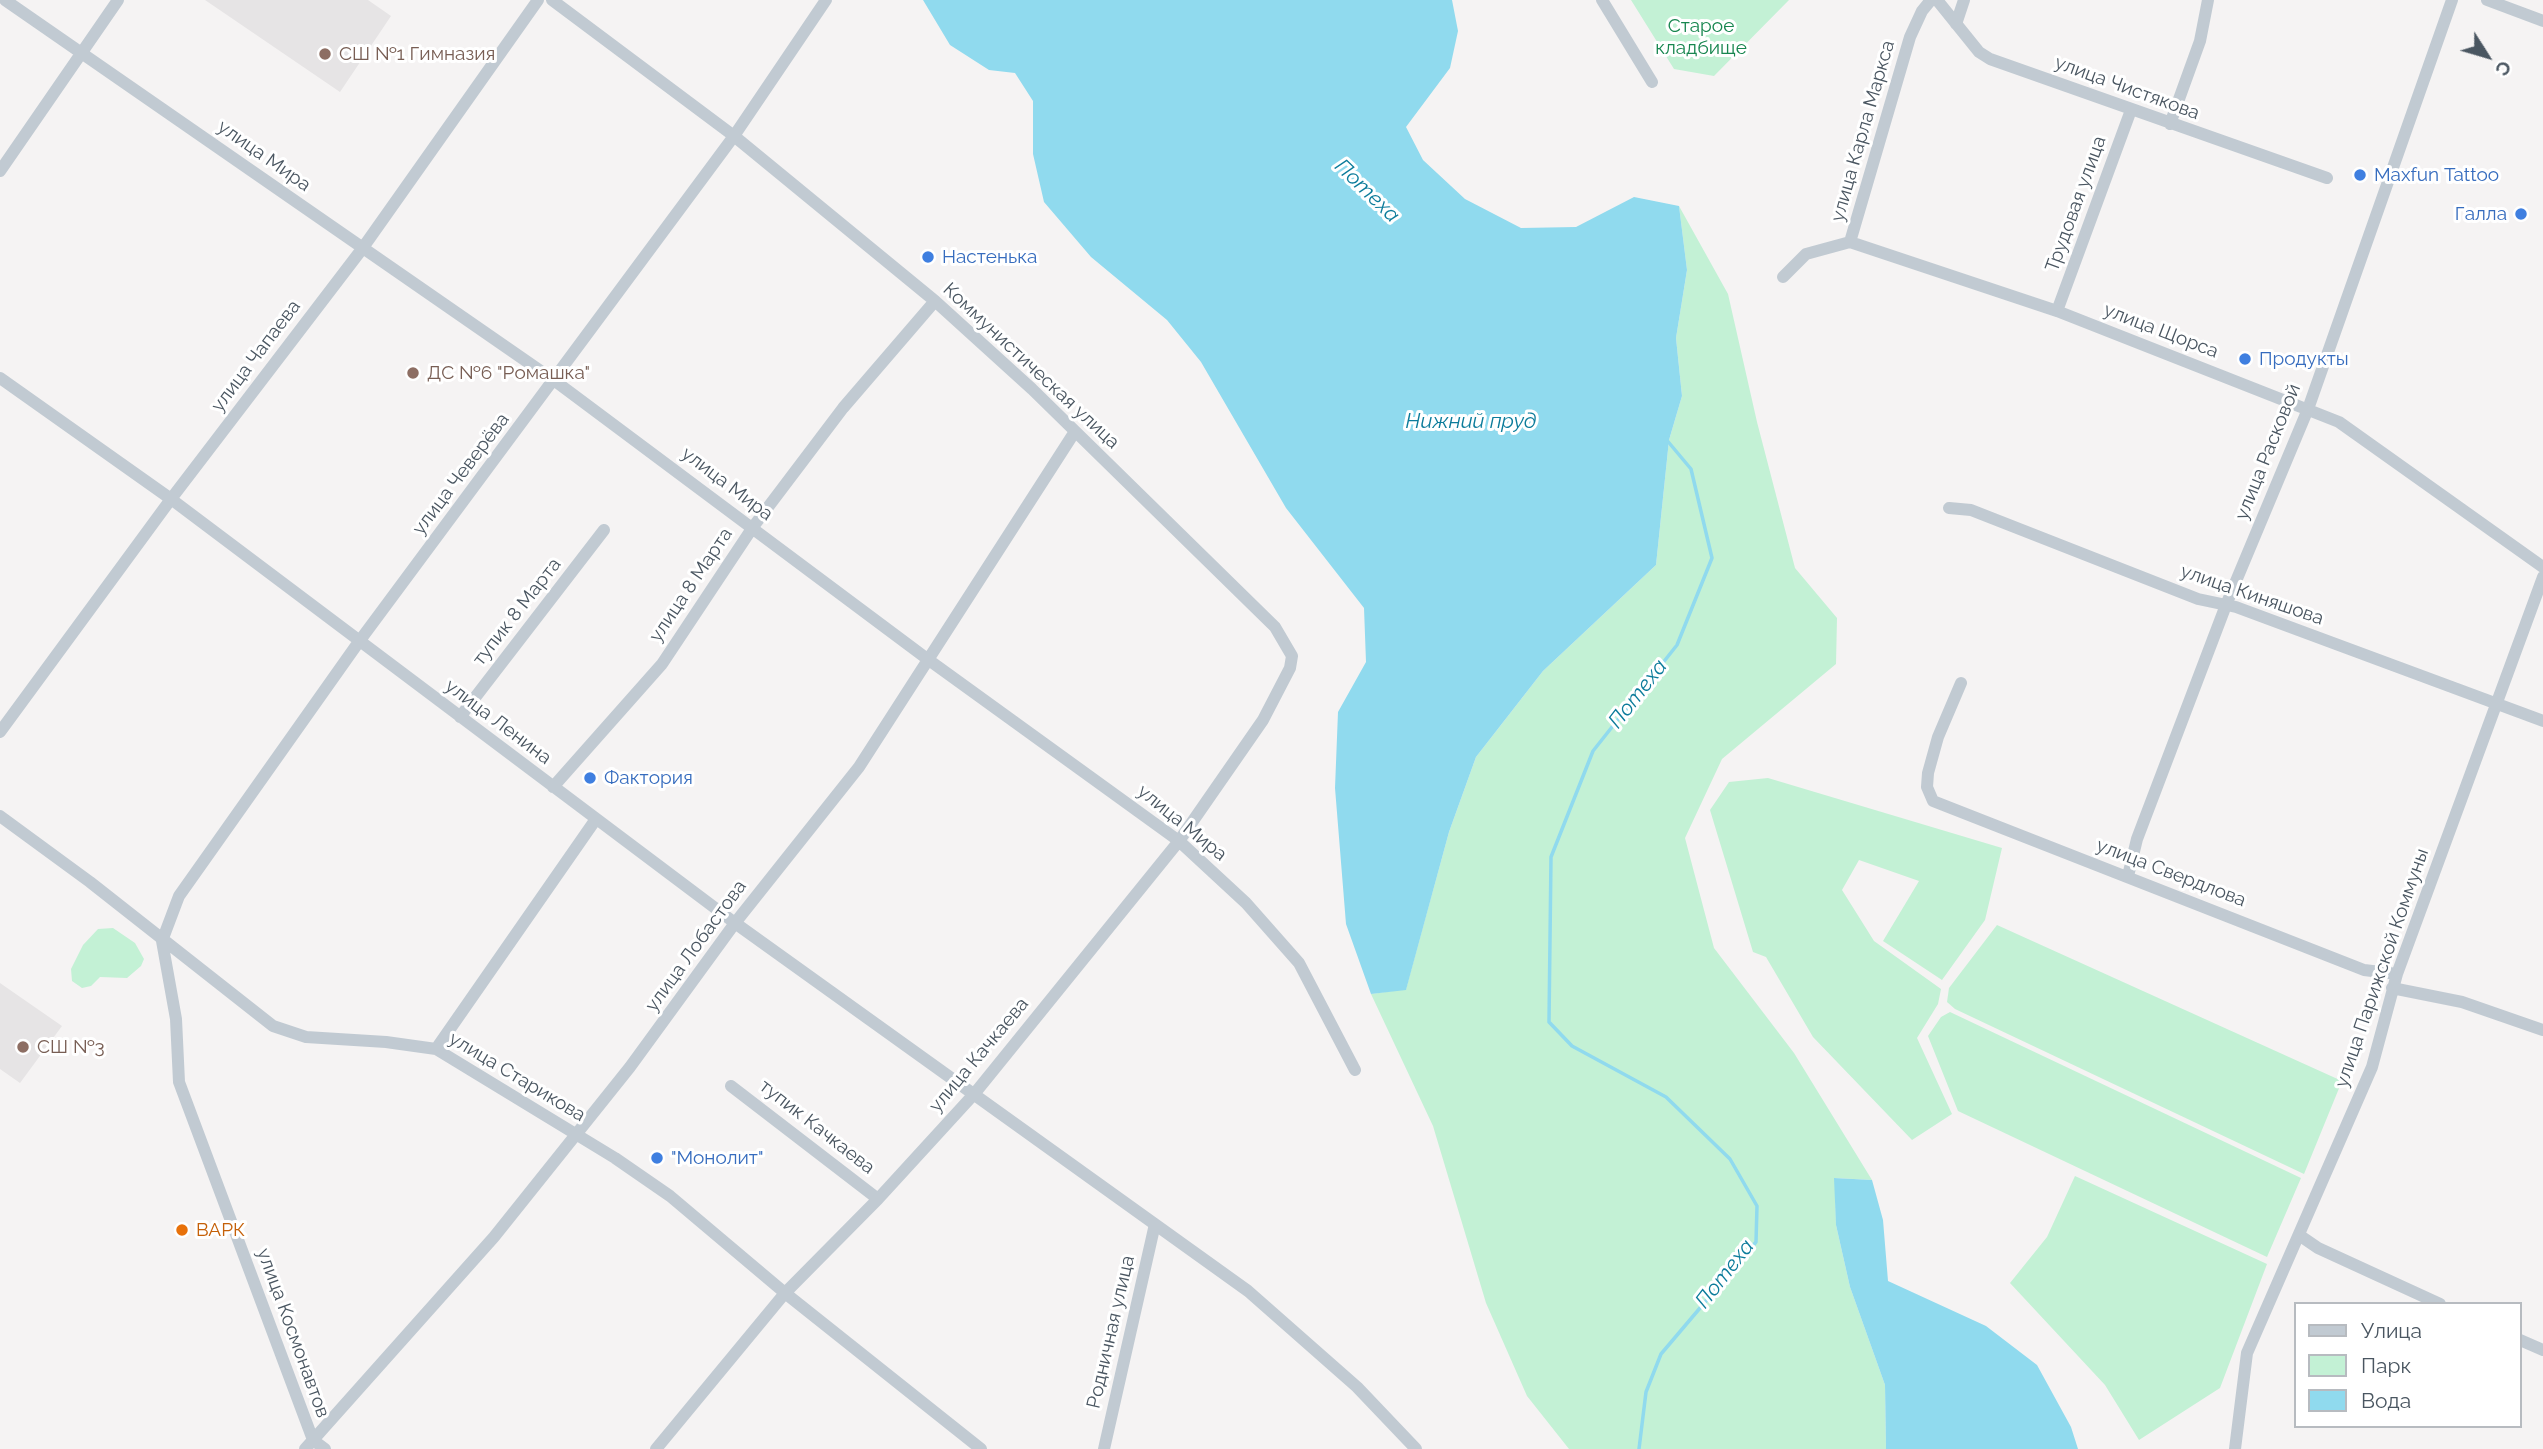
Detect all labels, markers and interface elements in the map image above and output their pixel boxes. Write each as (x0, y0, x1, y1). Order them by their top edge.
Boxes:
park label: Старое кладбище (1655, 15, 1747, 59)
north arrow (2452, 21, 2522, 91)
street label: улица Карла Маркса (1826, 38, 1900, 224)
place label: СШ №1 Гимназия (339, 43, 495, 65)
marker: СШ №1 Гимназия (317, 46, 333, 62)
street label: улица Чистякова (2051, 51, 2203, 125)
text: С (2491, 57, 2516, 80)
street label: улица Мира (213, 116, 315, 196)
street label: Трудовая улица (2041, 133, 2111, 275)
water label: Потеха (1329, 154, 1405, 228)
place label: Maxfun Tattoo (2374, 164, 2499, 186)
marker: Maxfun Tattoo (2352, 167, 2368, 183)
place label: Галла (2455, 203, 2507, 225)
marker: Галла (2513, 206, 2529, 222)
place label: Настенька (942, 246, 1037, 268)
marker: Настенька (920, 249, 936, 265)
street label: Коммунистическая улица (938, 278, 1124, 454)
street label: улица Чапаева (207, 296, 305, 416)
street label: улица Щорса (2100, 299, 2222, 363)
place label: Продукты (2259, 348, 2349, 370)
marker: Продукты (2237, 351, 2253, 367)
place label: ДС №6 "Ромашка" (427, 362, 590, 384)
marker: ДС №6 "Ромашка" (405, 365, 421, 381)
street label: улица Расковой (2230, 381, 2306, 523)
street label: улица Чеверёва (408, 409, 514, 539)
water label: Нижний пруд (1406, 409, 1536, 435)
street label: улица Мира (677, 442, 777, 526)
street label: улица 8 Марта (644, 524, 738, 646)
street label: тупик 8 Марта (468, 554, 566, 670)
street label: улица Киняшова (2177, 560, 2327, 630)
water label: Потеха (1603, 655, 1673, 733)
street label: улица Ленина (440, 675, 556, 769)
place label: Фактория (604, 767, 693, 789)
marker: Фактория (582, 770, 598, 786)
street label: улица Мира (1133, 780, 1231, 866)
street label: улица Свердлова (2093, 834, 2249, 912)
street label: улица Парижской Коммуны (2330, 845, 2434, 1091)
street label: улица Лобастова (641, 876, 751, 1016)
street label: улица Качкаева (924, 993, 1034, 1117)
street label: улица Старикова (445, 1027, 589, 1127)
place label: СШ №3 (37, 1036, 105, 1058)
marker: СШ №3 (15, 1039, 31, 1055)
street label: тупик Качкаева (755, 1075, 879, 1179)
place label: "Монолит" (671, 1147, 763, 1169)
marker: "Монолит" (649, 1150, 665, 1166)
place label: ВАРК (196, 1219, 245, 1241)
marker: ВАРК (174, 1222, 190, 1238)
water label: Потеха (1690, 1235, 1760, 1313)
street label: улица Космонавтов (252, 1245, 334, 1421)
street label: Родничная улица (1082, 1253, 1140, 1411)
legend (2294, 1302, 2522, 1428)
text: Улица (2361, 1318, 2422, 1343)
text: Парк (2361, 1353, 2411, 1378)
text: Вода (2361, 1388, 2411, 1413)

